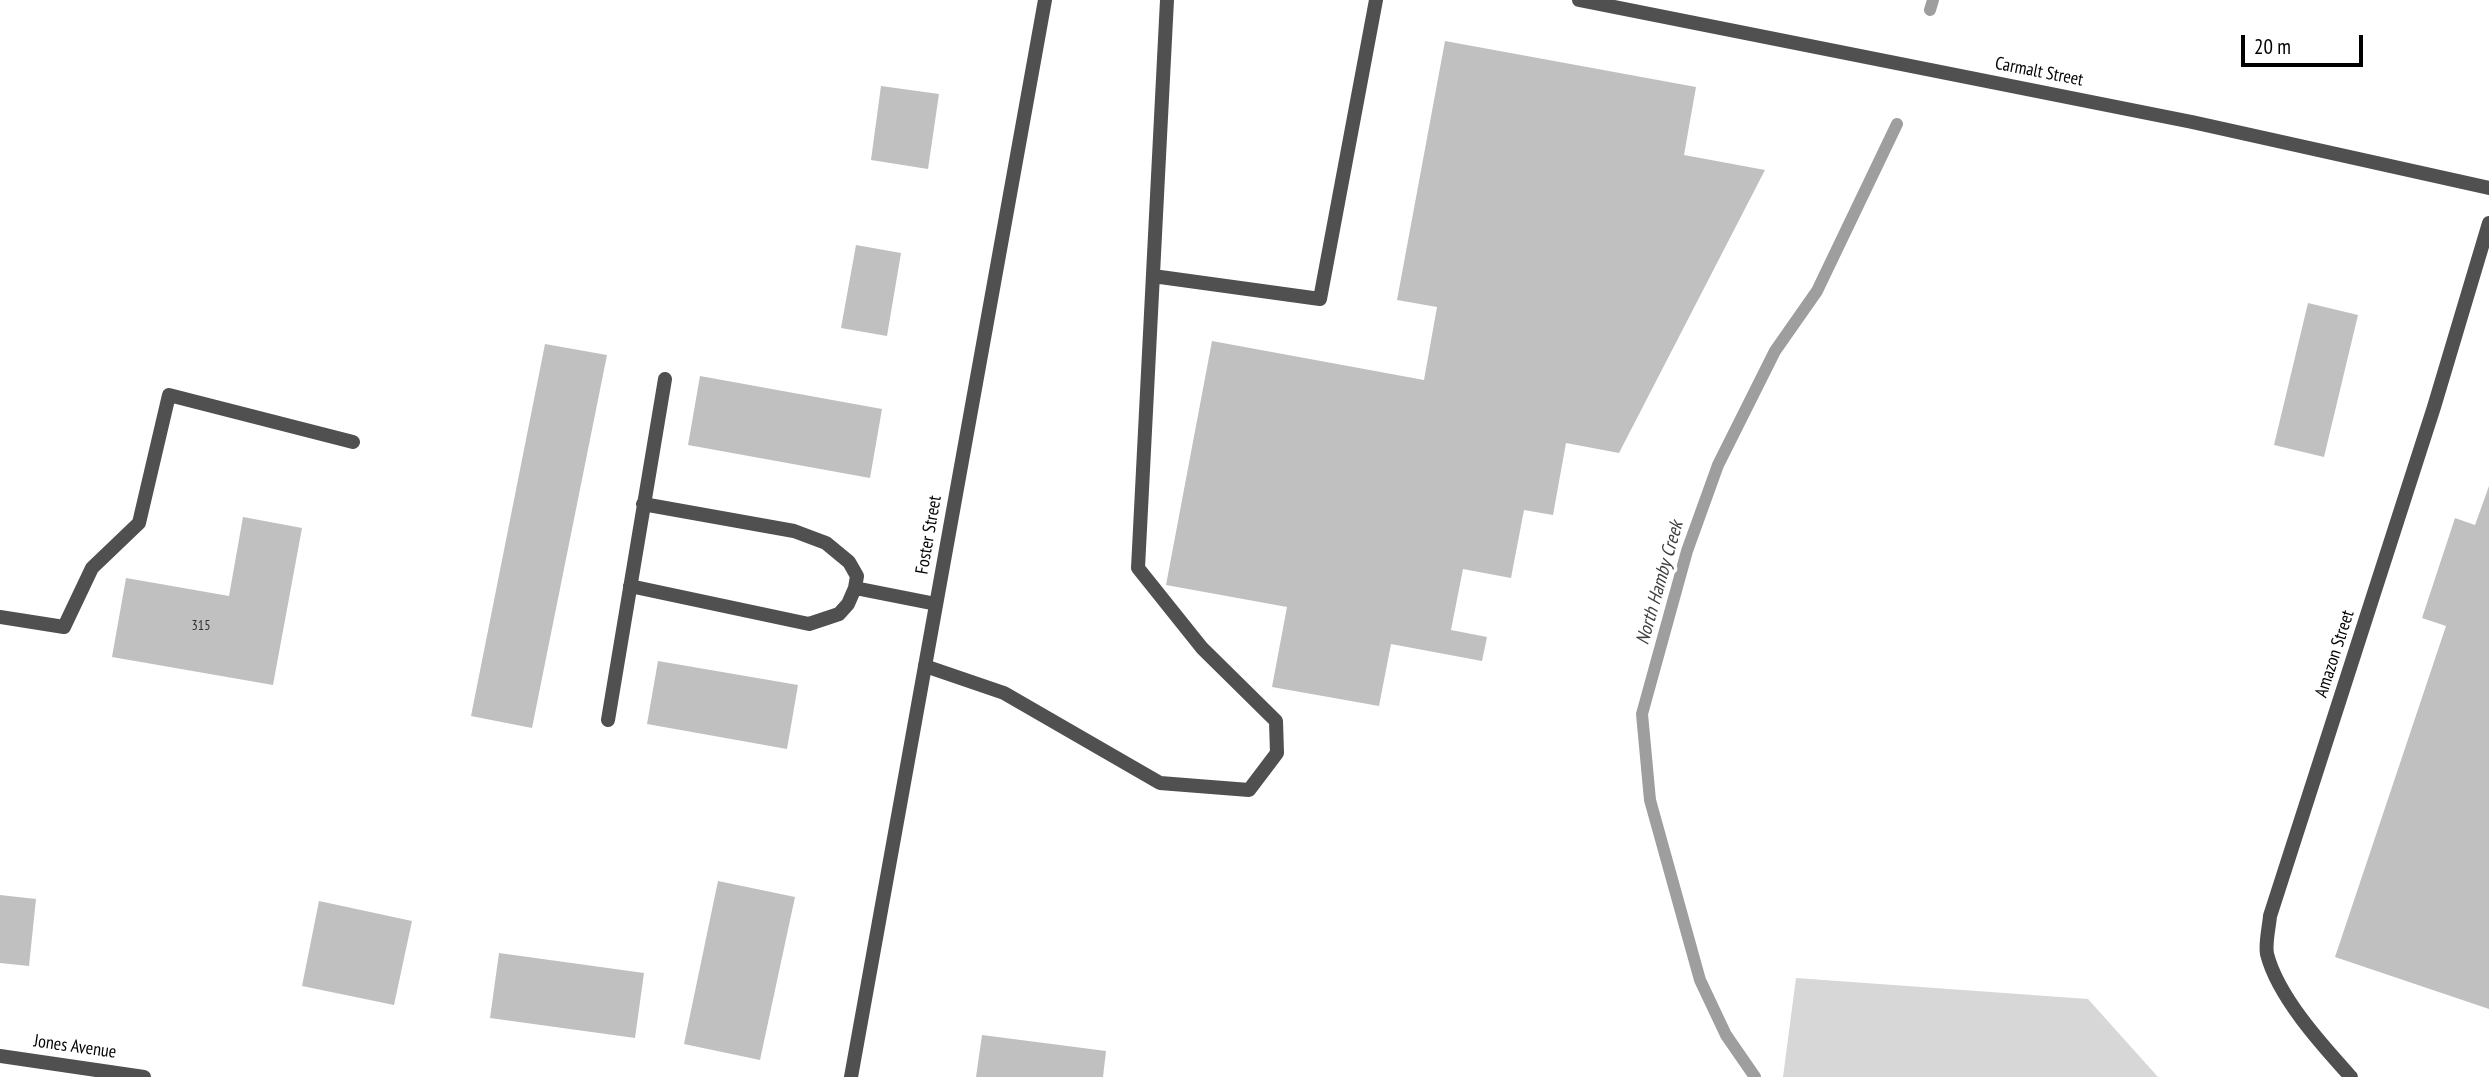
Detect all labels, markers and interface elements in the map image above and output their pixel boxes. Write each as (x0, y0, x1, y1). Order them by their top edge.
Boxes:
scale bar (2244, 21, 2366, 65)
text: 20 m (2254, 33, 2291, 60)
street label: Carmalt Street (1993, 53, 2085, 91)
street label: Foster Street (911, 494, 947, 576)
water label: North Hamby Creek (1631, 518, 1689, 648)
street label: Amazon Street (2311, 608, 2359, 700)
house number: 315 (192, 618, 210, 634)
street label: Jones Avenue (32, 1031, 118, 1063)

